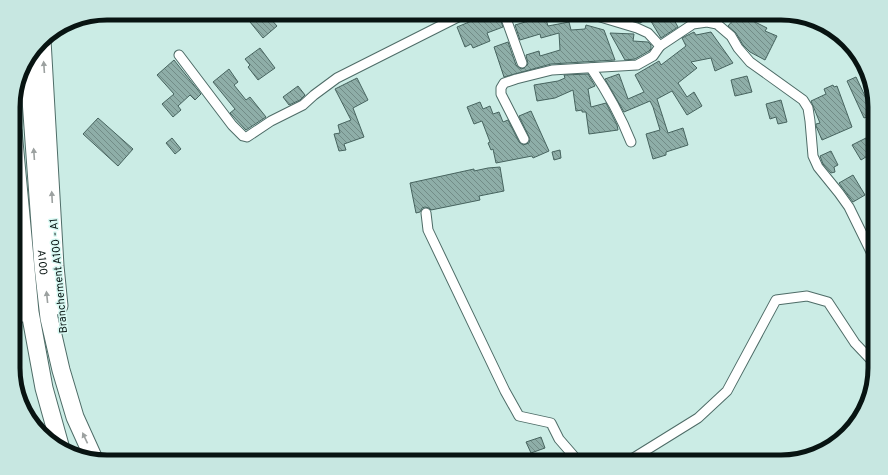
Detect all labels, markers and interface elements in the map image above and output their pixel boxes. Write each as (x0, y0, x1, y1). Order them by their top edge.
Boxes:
one-way arrow (41, 61, 48, 73)
one-way arrow (31, 148, 38, 160)
one-way arrow (49, 191, 56, 203)
street label: Branchement A100 - A1 (47, 218, 71, 334)
street label: A100 (34, 249, 50, 276)
one-way arrow (43, 291, 50, 303)
one-way arrow (81, 431, 87, 443)

